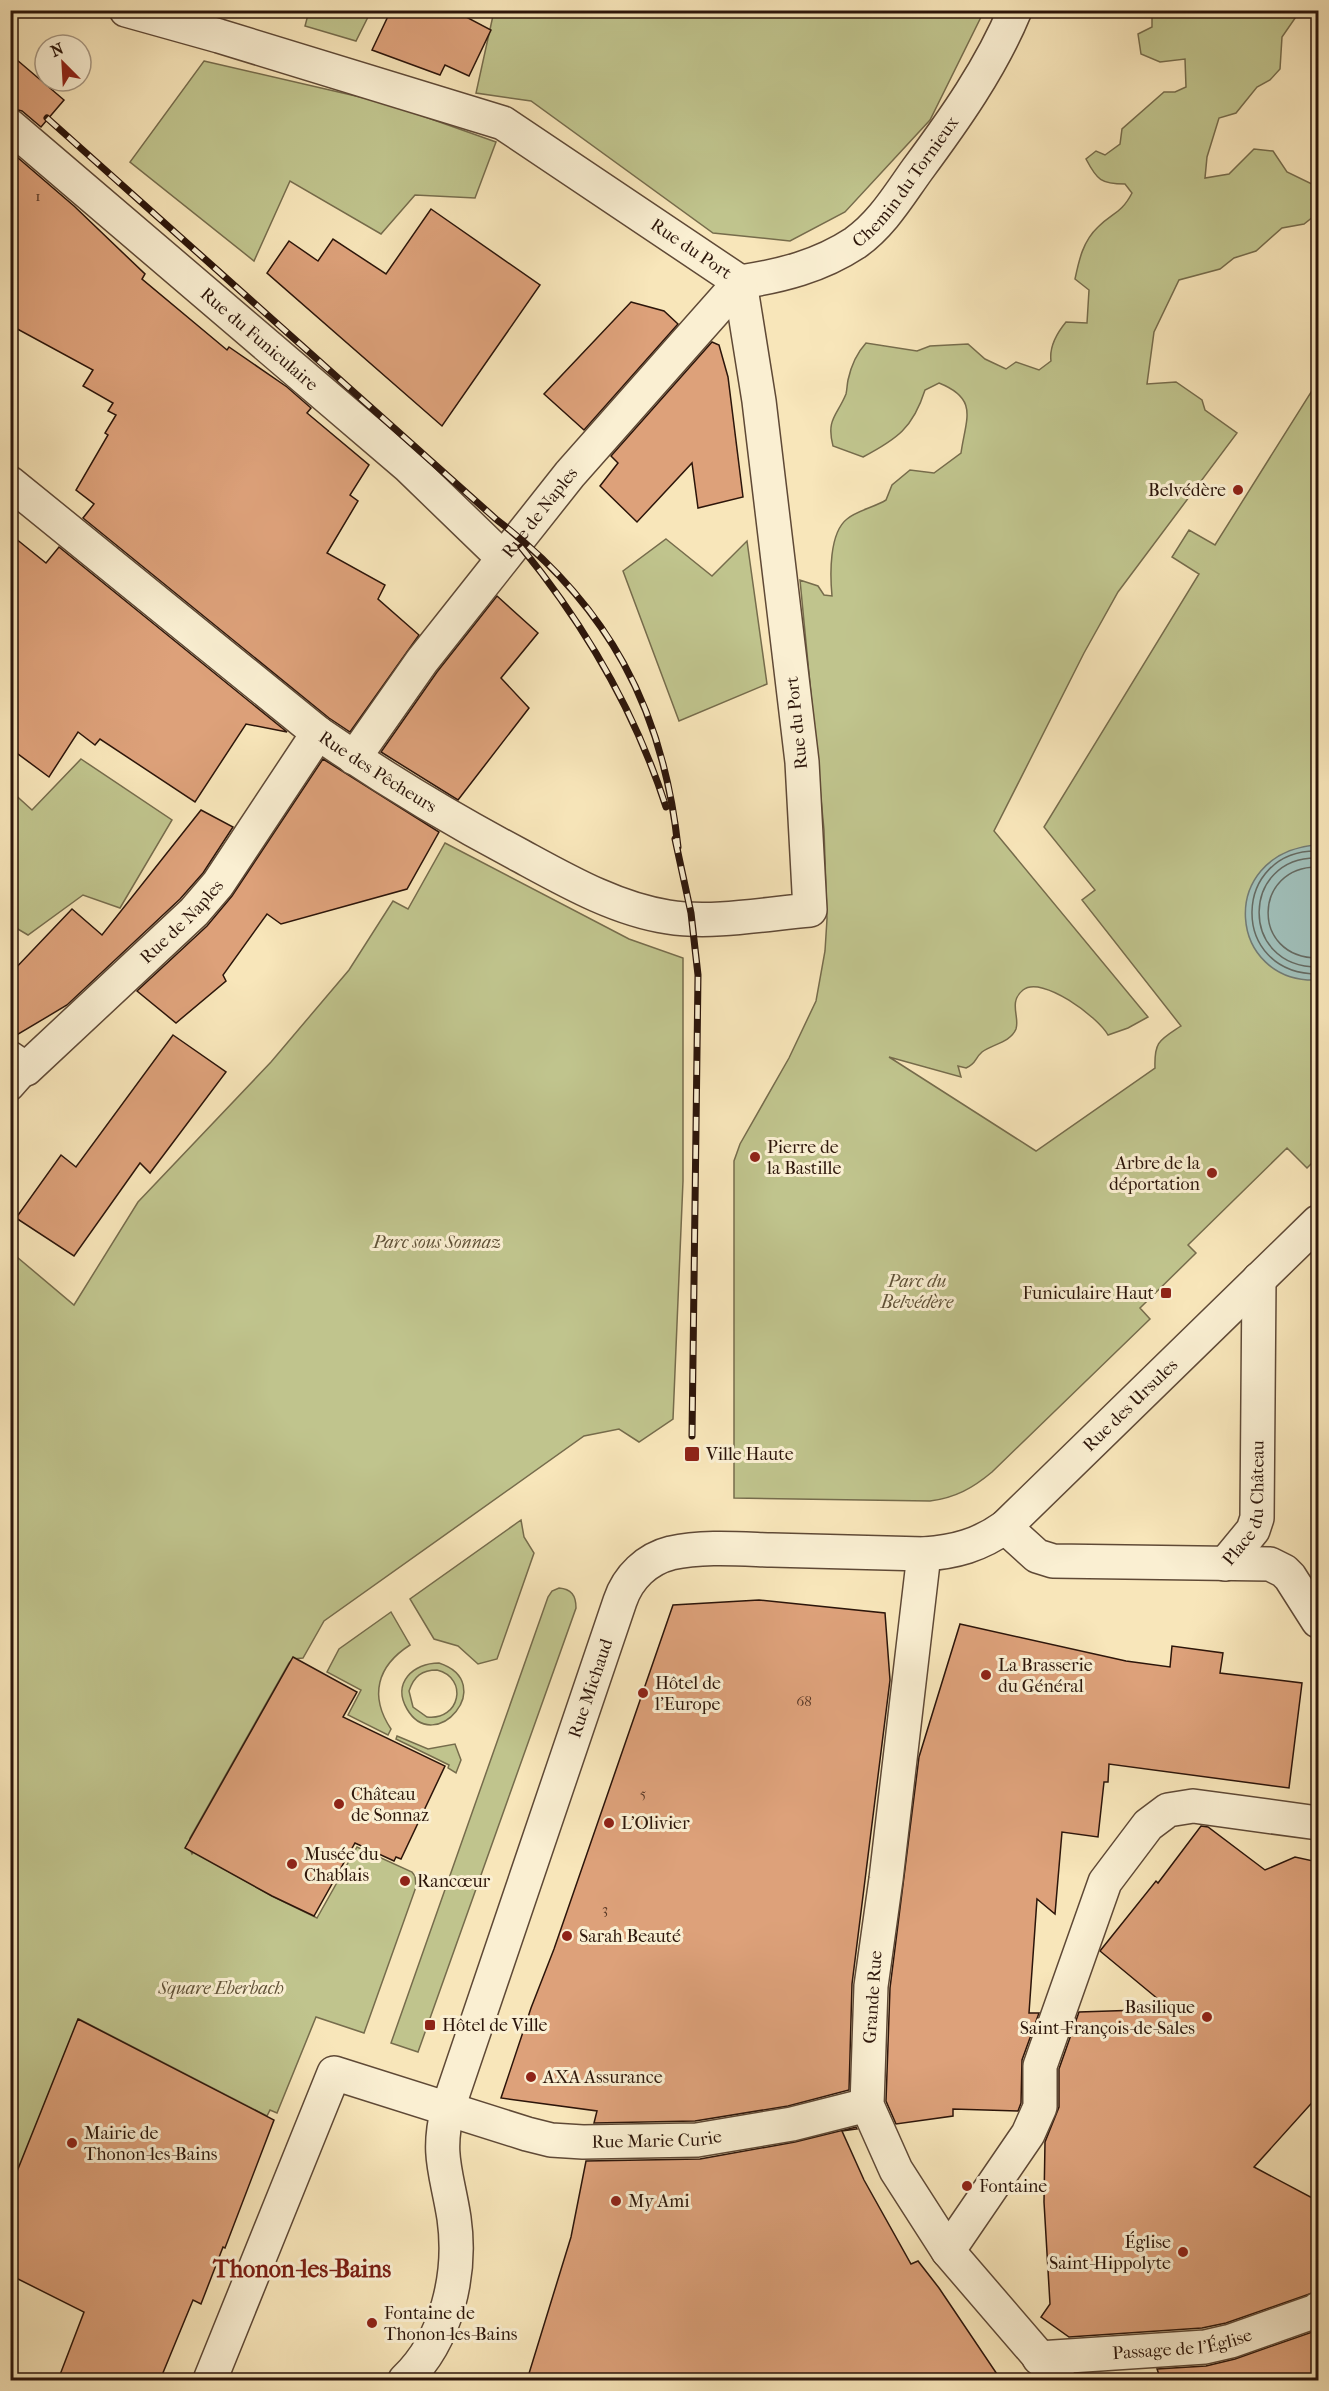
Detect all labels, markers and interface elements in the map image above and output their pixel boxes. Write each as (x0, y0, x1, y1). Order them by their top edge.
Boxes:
north arrow (33, 33, 93, 93)
text: N (48, 38, 67, 61)
street label: Chemin du Tornieux (848, 112, 963, 252)
house number: 1 (35, 187, 41, 205)
street label: Rue du Port (647, 214, 736, 284)
street label: Rue du Funiculaire (196, 283, 323, 395)
street label: Rue de Naples (497, 462, 582, 562)
place label: Belvédère (1148, 480, 1226, 501)
marker: Belvédère (1231, 483, 1245, 497)
street label: Rue du Port (782, 675, 812, 770)
street label: Rue des Pêcheurs (315, 726, 441, 817)
street label: Rue de Naples (135, 875, 228, 968)
place label: Pierre de la Bastille (766, 1137, 841, 1179)
marker: Pierre de la Bastille (748, 1150, 762, 1164)
place label: Arbre de la déportation (1109, 1153, 1201, 1195)
marker: Arbre de la déportation (1205, 1166, 1219, 1180)
park label: Parc sous Sonnaz (372, 1232, 501, 1253)
park label: Parc du Belvédère (880, 1271, 954, 1313)
place label: Funiculaire Haut (1022, 1283, 1155, 1304)
marker: Funiculaire Haut (1159, 1286, 1173, 1300)
street label: Rue des Ursules (1079, 1354, 1182, 1456)
street label: Place du Château (1218, 1440, 1268, 1570)
place label: Ville Haute (705, 1444, 794, 1465)
marker: Ville Haute (683, 1445, 701, 1463)
street label: Rue Michaud (564, 1636, 617, 1741)
place label: La Brasserie du Général (998, 1655, 1093, 1697)
marker: La Brasserie du Général (979, 1668, 993, 1682)
place label: Hôtel de l'Europe (654, 1673, 721, 1715)
marker: Hôtel de l'Europe (636, 1686, 650, 1700)
house number: 68 (796, 1692, 812, 1710)
place label: Château de Sonnaz (351, 1784, 429, 1826)
house number: 5 (640, 1784, 646, 1802)
marker: Château de Sonnaz (332, 1797, 346, 1811)
place label: L'Olivier (621, 1813, 690, 1834)
marker: L'Olivier (602, 1816, 616, 1830)
place label: Musée du Chablais (304, 1844, 379, 1886)
marker: Musée du Chablais (285, 1857, 299, 1871)
place label: Rancœur (417, 1871, 491, 1892)
marker: Rancœur (398, 1874, 412, 1888)
house number: 3 (602, 1900, 608, 1918)
place label: Sarah Beauté (579, 1926, 681, 1947)
marker: Sarah Beauté (560, 1929, 574, 1943)
street label: Grande Rue (859, 1950, 887, 2044)
park label: Square Eberbach (157, 1978, 284, 1999)
place label: Basilique Saint-François-de-Sales (1020, 1997, 1195, 2039)
marker: Basilique Saint-François-de-Sales (1200, 2010, 1214, 2024)
place label: Hôtel de Ville (442, 2015, 548, 2036)
marker: Hôtel de Ville (423, 2018, 437, 2032)
place label: AXA Assurance (542, 2067, 663, 2088)
marker: AXA Assurance (524, 2070, 538, 2084)
place label: Mairie de Thonon-les-Bains (84, 2123, 218, 2165)
street label: Rue Marie Curie (591, 2126, 723, 2152)
marker: Mairie de Thonon-les-Bains (65, 2136, 79, 2150)
place label: Fontaine (979, 2176, 1047, 2197)
marker: Fontaine (960, 2179, 974, 2193)
place label: My Ami (628, 2191, 690, 2212)
marker: My Ami (609, 2194, 623, 2208)
place label: Église Saint-Hippolyte (1049, 2231, 1171, 2274)
marker: Église Saint-Hippolyte (1176, 2245, 1190, 2259)
district label: Thonon-les-Bains (212, 2255, 391, 2283)
place label: Fontaine de Thonon-les-Bains (384, 2303, 518, 2345)
marker: Fontaine de Thonon-les-Bains (365, 2316, 379, 2330)
street label: Passage de l'Église (1112, 2324, 1255, 2364)

